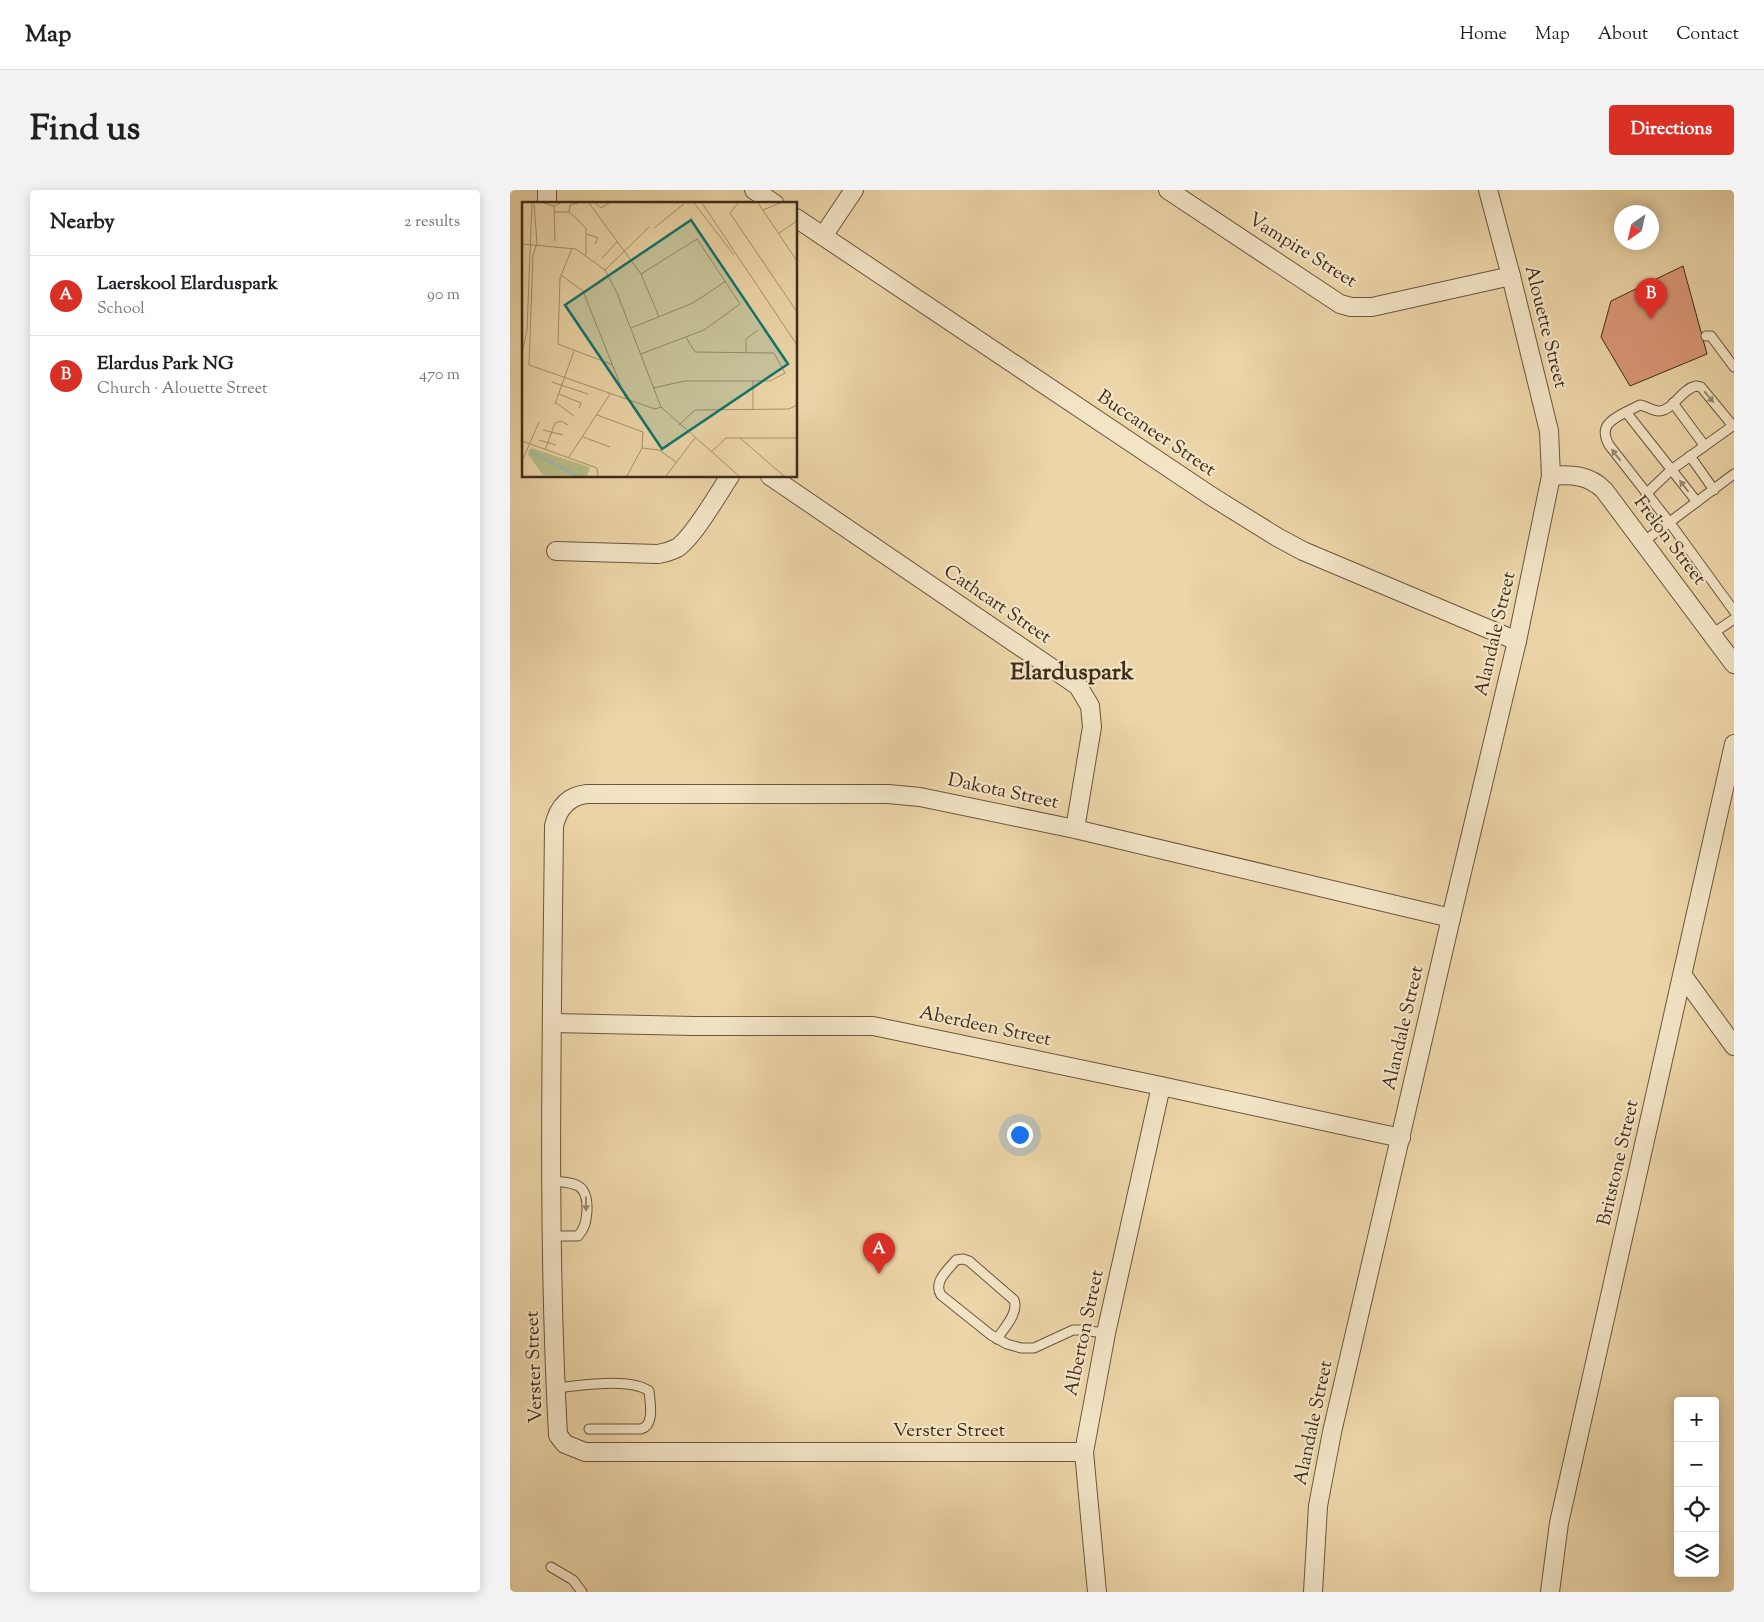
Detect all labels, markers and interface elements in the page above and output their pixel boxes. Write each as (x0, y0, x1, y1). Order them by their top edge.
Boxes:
text: Map (25, 18, 71, 52)
text: Home (1460, 22, 1507, 48)
text: Map (1535, 22, 1570, 48)
text: About (1598, 22, 1648, 48)
text: Contact (1676, 22, 1739, 48)
text: Find us (30, 105, 140, 156)
button: Directions (1609, 105, 1734, 155)
inset map (522, 202, 798, 478)
north arrow (1614, 205, 1659, 250)
street label: Vampire Street (1243, 207, 1362, 295)
text: Nearby (50, 208, 115, 238)
text: 2 results (404, 211, 460, 234)
street label: Alouette Street (1517, 263, 1573, 392)
text: Laerskool Elarduspark (97, 271, 278, 298)
pin: B (1635, 278, 1667, 319)
text: A (60, 284, 73, 307)
text: 90 m (427, 284, 460, 307)
text: School (97, 298, 145, 321)
text: Elardus Park NG (97, 351, 233, 378)
text: B (61, 364, 71, 387)
text: 470 m (419, 364, 460, 387)
text: Church · Alouette Street (97, 378, 268, 401)
street label: Buccaneer Street (1091, 384, 1221, 484)
one-way arrow (1704, 391, 1715, 404)
one-way arrow (1611, 449, 1622, 462)
one-way arrow (1679, 479, 1689, 493)
street label: Frelon Street (1626, 491, 1712, 592)
street label: Cathcart Street (938, 559, 1057, 651)
street label: Alandale Street (1469, 569, 1524, 699)
district label: Elarduspark (1010, 656, 1135, 690)
street label: Dakota Street (945, 767, 1061, 817)
street label: Alandale Street (1377, 963, 1432, 1093)
street label: Aberdeen Street (917, 1000, 1054, 1054)
street label: Britstone Street (1591, 1097, 1647, 1229)
your location (1007, 1122, 1033, 1148)
one-way arrow (583, 1197, 591, 1213)
pin: A (863, 1233, 895, 1274)
street label: Alberton Street (1058, 1267, 1112, 1399)
street label: Verster Street (520, 1310, 550, 1424)
street label: Alandale Street (1288, 1358, 1341, 1488)
map controls (1674, 1397, 1719, 1577)
button: + (1674, 1397, 1719, 1442)
street label: Verster Street (893, 1418, 1006, 1445)
button: − (1674, 1442, 1719, 1487)
button: locate (1674, 1487, 1719, 1532)
button: layers (1674, 1532, 1719, 1577)

